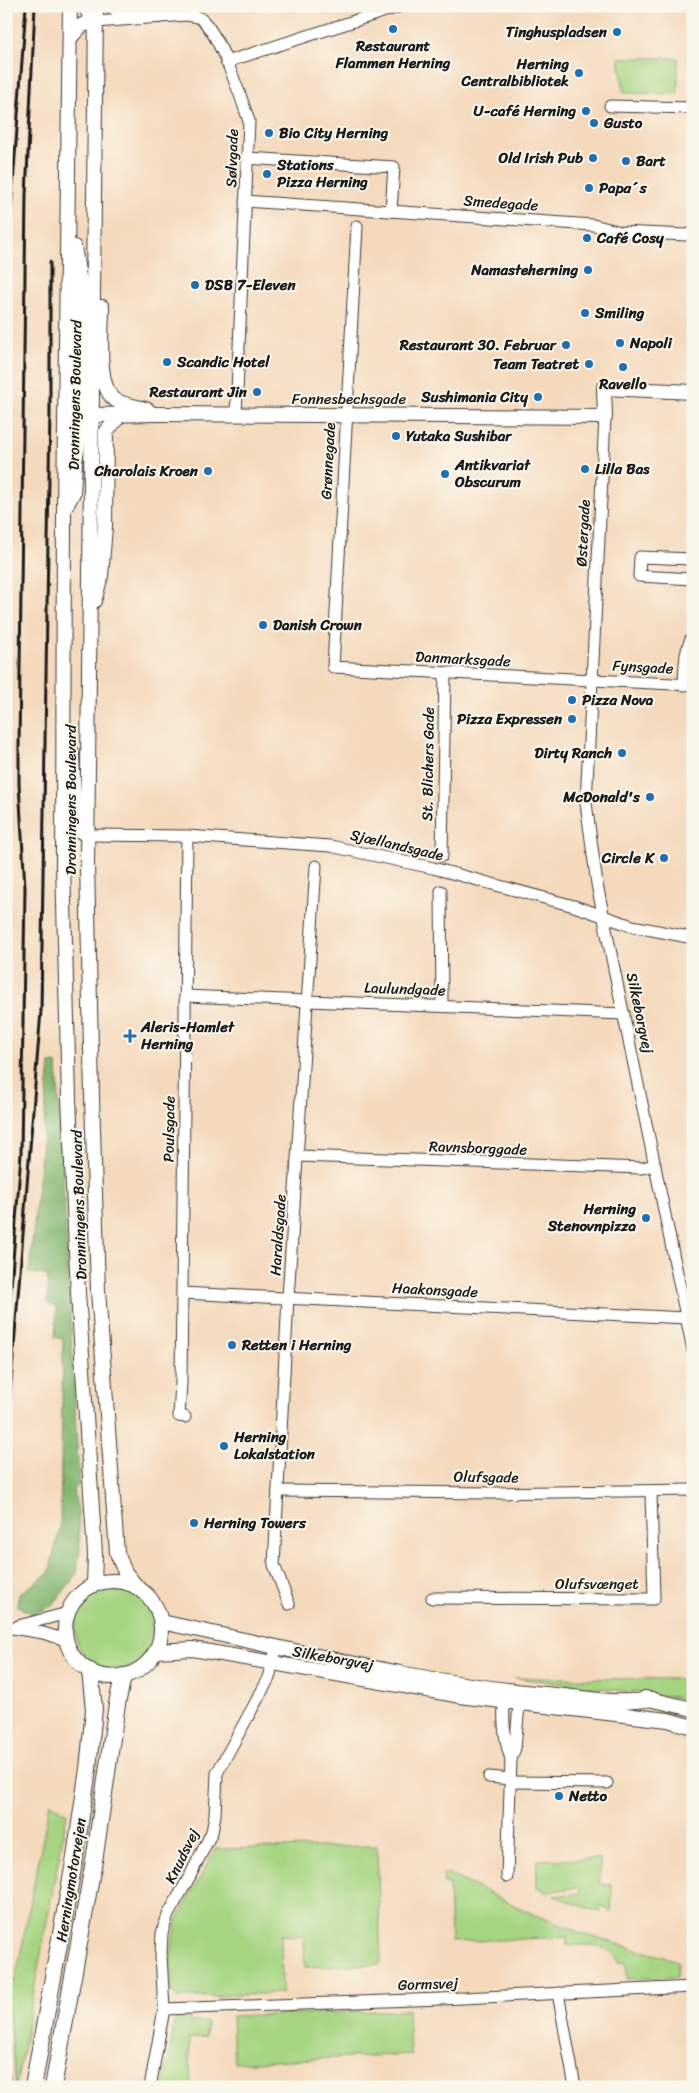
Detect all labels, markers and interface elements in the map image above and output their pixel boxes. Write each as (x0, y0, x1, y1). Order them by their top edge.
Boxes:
place label: Tinghuspladsen (506, 19, 608, 45)
marker: Restaurant Flammen Herning (387, 23, 399, 35)
marker: Tinghuspladsen (611, 26, 623, 38)
place label: Restaurant Flammen Herning (335, 33, 451, 76)
place label: Herning Centralbibliotek (460, 51, 569, 94)
marker: Herning Centralbibliotek (573, 67, 585, 79)
place label: U-café Herning (474, 98, 576, 124)
marker: U-café Herning (580, 105, 592, 117)
place label: Gusto (603, 110, 643, 136)
marker: Gusto (588, 117, 600, 129)
place label: Bio City Herning (279, 120, 389, 146)
marker: Bio City Herning (263, 127, 275, 139)
street label: Sølvgade (218, 128, 246, 188)
place label: Old Irish Pub (497, 145, 583, 171)
place label: Bart (636, 148, 666, 174)
place label: Stations Pizza Herning (276, 152, 368, 195)
marker: Old Irish Pub (587, 152, 599, 164)
marker: Bart (620, 155, 632, 167)
marker: Stations Pizza Herning (261, 168, 273, 180)
place label: Papa´s (599, 175, 648, 201)
marker: Papa´s (583, 182, 595, 194)
street label: Smedegade (463, 187, 540, 219)
place label: Café Cosy (596, 225, 664, 251)
marker: Café Cosy (581, 232, 593, 244)
place label: Namasteherning (470, 257, 578, 283)
marker: Namasteherning (582, 264, 594, 276)
place label: DSB 7-Eleven (205, 272, 296, 298)
marker: DSB 7-Eleven (189, 279, 201, 291)
place label: Smiling (594, 300, 645, 326)
marker: Smiling (579, 307, 591, 319)
street label: Dronningens Boulevard (61, 319, 89, 470)
place label: Napoli (629, 330, 673, 356)
place label: Restaurant 30. Februar (399, 332, 558, 358)
marker: Napoli (614, 337, 626, 349)
marker: Restaurant 30. Februar (560, 339, 572, 351)
place label: Scandic Hotel (176, 349, 270, 375)
place label: Team Teatret (493, 351, 579, 377)
marker: Scandic Hotel (161, 356, 173, 368)
marker: Team Teatret (583, 358, 595, 370)
marker: Ravello (617, 361, 629, 373)
place label: Ravello (598, 371, 647, 397)
place label: Restaurant Jin (149, 379, 248, 405)
place label: Sushimania City (420, 384, 528, 410)
marker: Restaurant Jin (251, 386, 263, 398)
street label: Fonnesbechsgade (292, 386, 406, 412)
marker: Sushimania City (532, 391, 544, 403)
street label: Grønnegade (313, 422, 343, 500)
place label: Yutaka Sushibar (406, 423, 513, 449)
marker: Yutaka Sushibar (390, 430, 402, 442)
place label: Antikvariat Obscurum (454, 452, 531, 495)
place label: Lilla Bas (595, 456, 650, 482)
place label: Charolais Kroen (93, 458, 199, 484)
marker: Lilla Bas (579, 463, 591, 475)
marker: Charolais Kroen (202, 465, 214, 477)
marker: Antikvariat Obscurum (439, 468, 451, 480)
street label: Østergade (568, 499, 598, 567)
place label: Danish Crown (273, 612, 363, 638)
marker: Danish Crown (257, 619, 269, 631)
street label: Danmarksgade (415, 644, 512, 674)
street label: Fynsgade (612, 652, 674, 682)
place label: Pizza Nova (582, 687, 654, 713)
marker: Pizza Nova (566, 694, 578, 706)
street label: St. Blichers Gade (414, 706, 442, 821)
place label: Pizza Expressen (457, 706, 563, 732)
marker: Pizza Expressen (566, 713, 578, 725)
street label: Dronningens Boulevard (58, 724, 84, 875)
place label: Dirty Ranch (535, 740, 612, 766)
marker: Dirty Ranch (616, 747, 628, 759)
place label: McDonald's (562, 784, 641, 810)
marker: McDonald's (644, 791, 656, 803)
street label: Sjællandsgade (348, 822, 446, 868)
place label: Circle K (601, 845, 656, 871)
marker: Circle K (658, 852, 670, 864)
street label: Silkeborgvej (619, 970, 661, 1056)
street label: Laulundgade (364, 975, 446, 1003)
place label: Aleris-Hamlet Herning (140, 1014, 235, 1057)
marker: Aleris-Hamlet Herning (123, 1029, 137, 1043)
street label: Poulsgade (155, 1095, 183, 1163)
street label: Dronningens Boulevard (63, 1128, 95, 1280)
street label: Ravnsborggade (428, 1133, 528, 1163)
street label: Haraldsgade (262, 1193, 294, 1277)
place label: Herning Stenovnpizza (547, 1196, 636, 1239)
marker: Herning Stenovnpizza (640, 1212, 652, 1224)
street label: Haakonsgade (391, 1275, 479, 1305)
place label: Retten i Herning (241, 1332, 352, 1358)
marker: Retten i Herning (226, 1339, 238, 1351)
place label: Herning Lokalstation (233, 1424, 316, 1467)
marker: Herning Lokalstation (218, 1440, 230, 1452)
street label: Olufsgade (453, 1463, 519, 1491)
place label: Herning Towers (203, 1510, 307, 1536)
marker: Herning Towers (188, 1517, 200, 1529)
street label: Olufsvænget (555, 1571, 639, 1597)
street label: Silkeborgvej (290, 1638, 376, 1678)
place label: Netto (568, 1783, 607, 1809)
marker: Netto (553, 1790, 565, 1802)
street label: Herningmotorvejen (48, 1816, 94, 1944)
street label: Knudsvej (157, 1824, 207, 1888)
street label: Gormsvej (397, 1970, 459, 1998)

